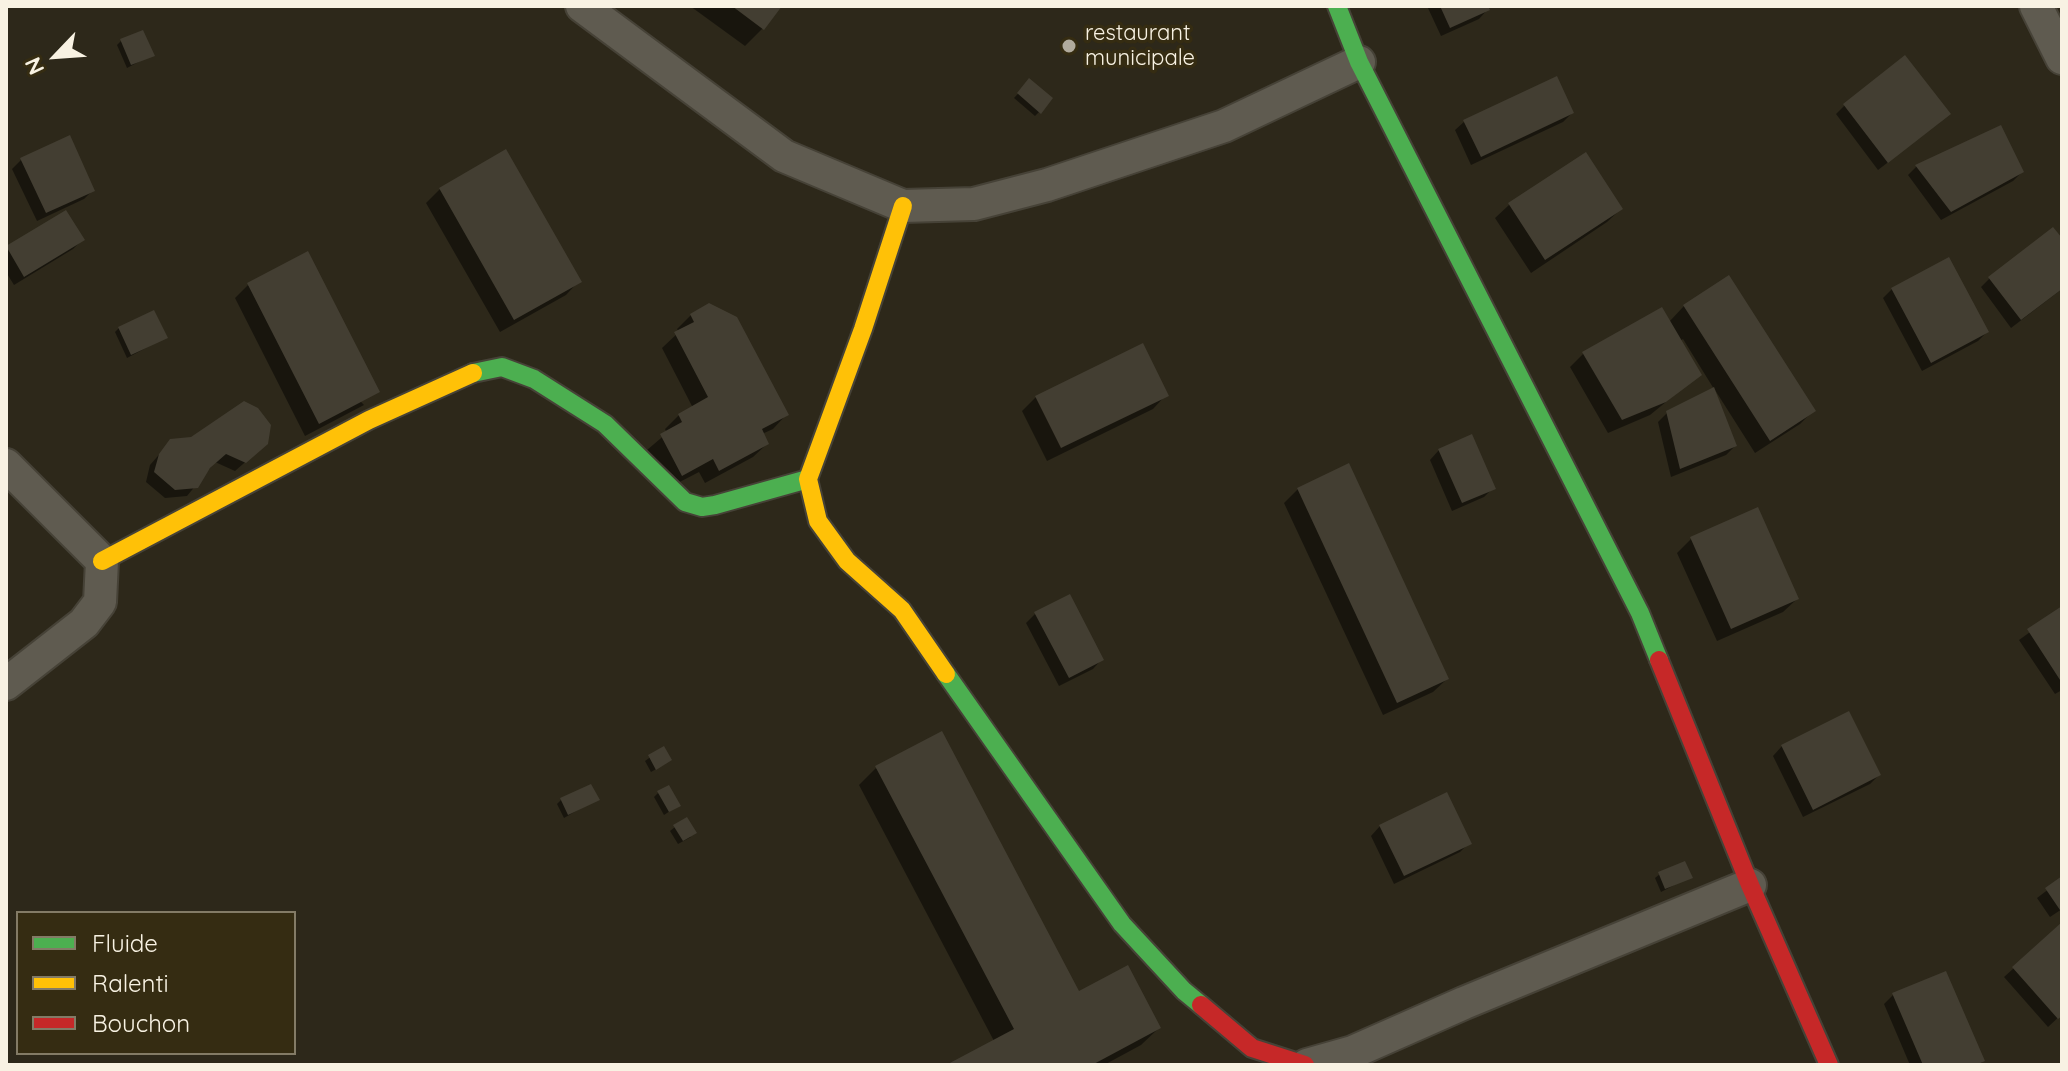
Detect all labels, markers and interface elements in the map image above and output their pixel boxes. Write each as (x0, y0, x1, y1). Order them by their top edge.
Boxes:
north arrow (16, 16, 96, 96)
place label: restaurant municipale (1085, 20, 1195, 72)
marker: restaurant municipale (1060, 37, 1078, 55)
text: N (18, 53, 50, 79)
legend (16, 911, 296, 1055)
text: Fluide (92, 928, 158, 958)
text: Ralenti (92, 968, 169, 998)
text: Bouchon (92, 1008, 190, 1038)

